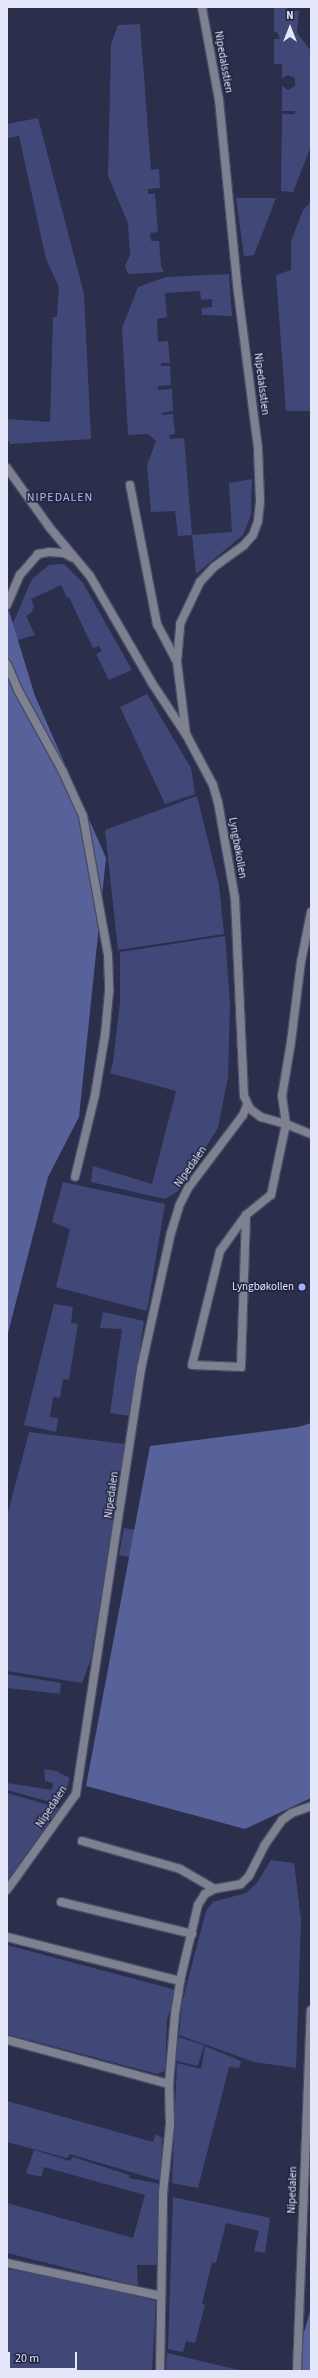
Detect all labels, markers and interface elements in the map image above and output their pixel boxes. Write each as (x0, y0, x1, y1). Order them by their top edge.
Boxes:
north arrow (270, 8, 310, 48)
text: N (286, 8, 294, 23)
street label: Nipedalsstien (211, 30, 235, 94)
street label: Nipedalsstien (251, 352, 271, 416)
district label: NIPEDALEN (27, 491, 93, 505)
street label: Lyngbøkollen (225, 816, 249, 880)
street label: Nipedalen (172, 1144, 210, 1190)
place label: Lyngbøkollen (232, 1280, 294, 1294)
marker: Lyngbøkollen (297, 1282, 307, 1292)
street label: Nipedalen (102, 1471, 122, 1519)
street label: Nipedalen (34, 1784, 70, 1830)
street label: Nipedalen (286, 2166, 300, 2214)
scale bar (10, 2344, 79, 2370)
text: 20 m (15, 2350, 39, 2367)

